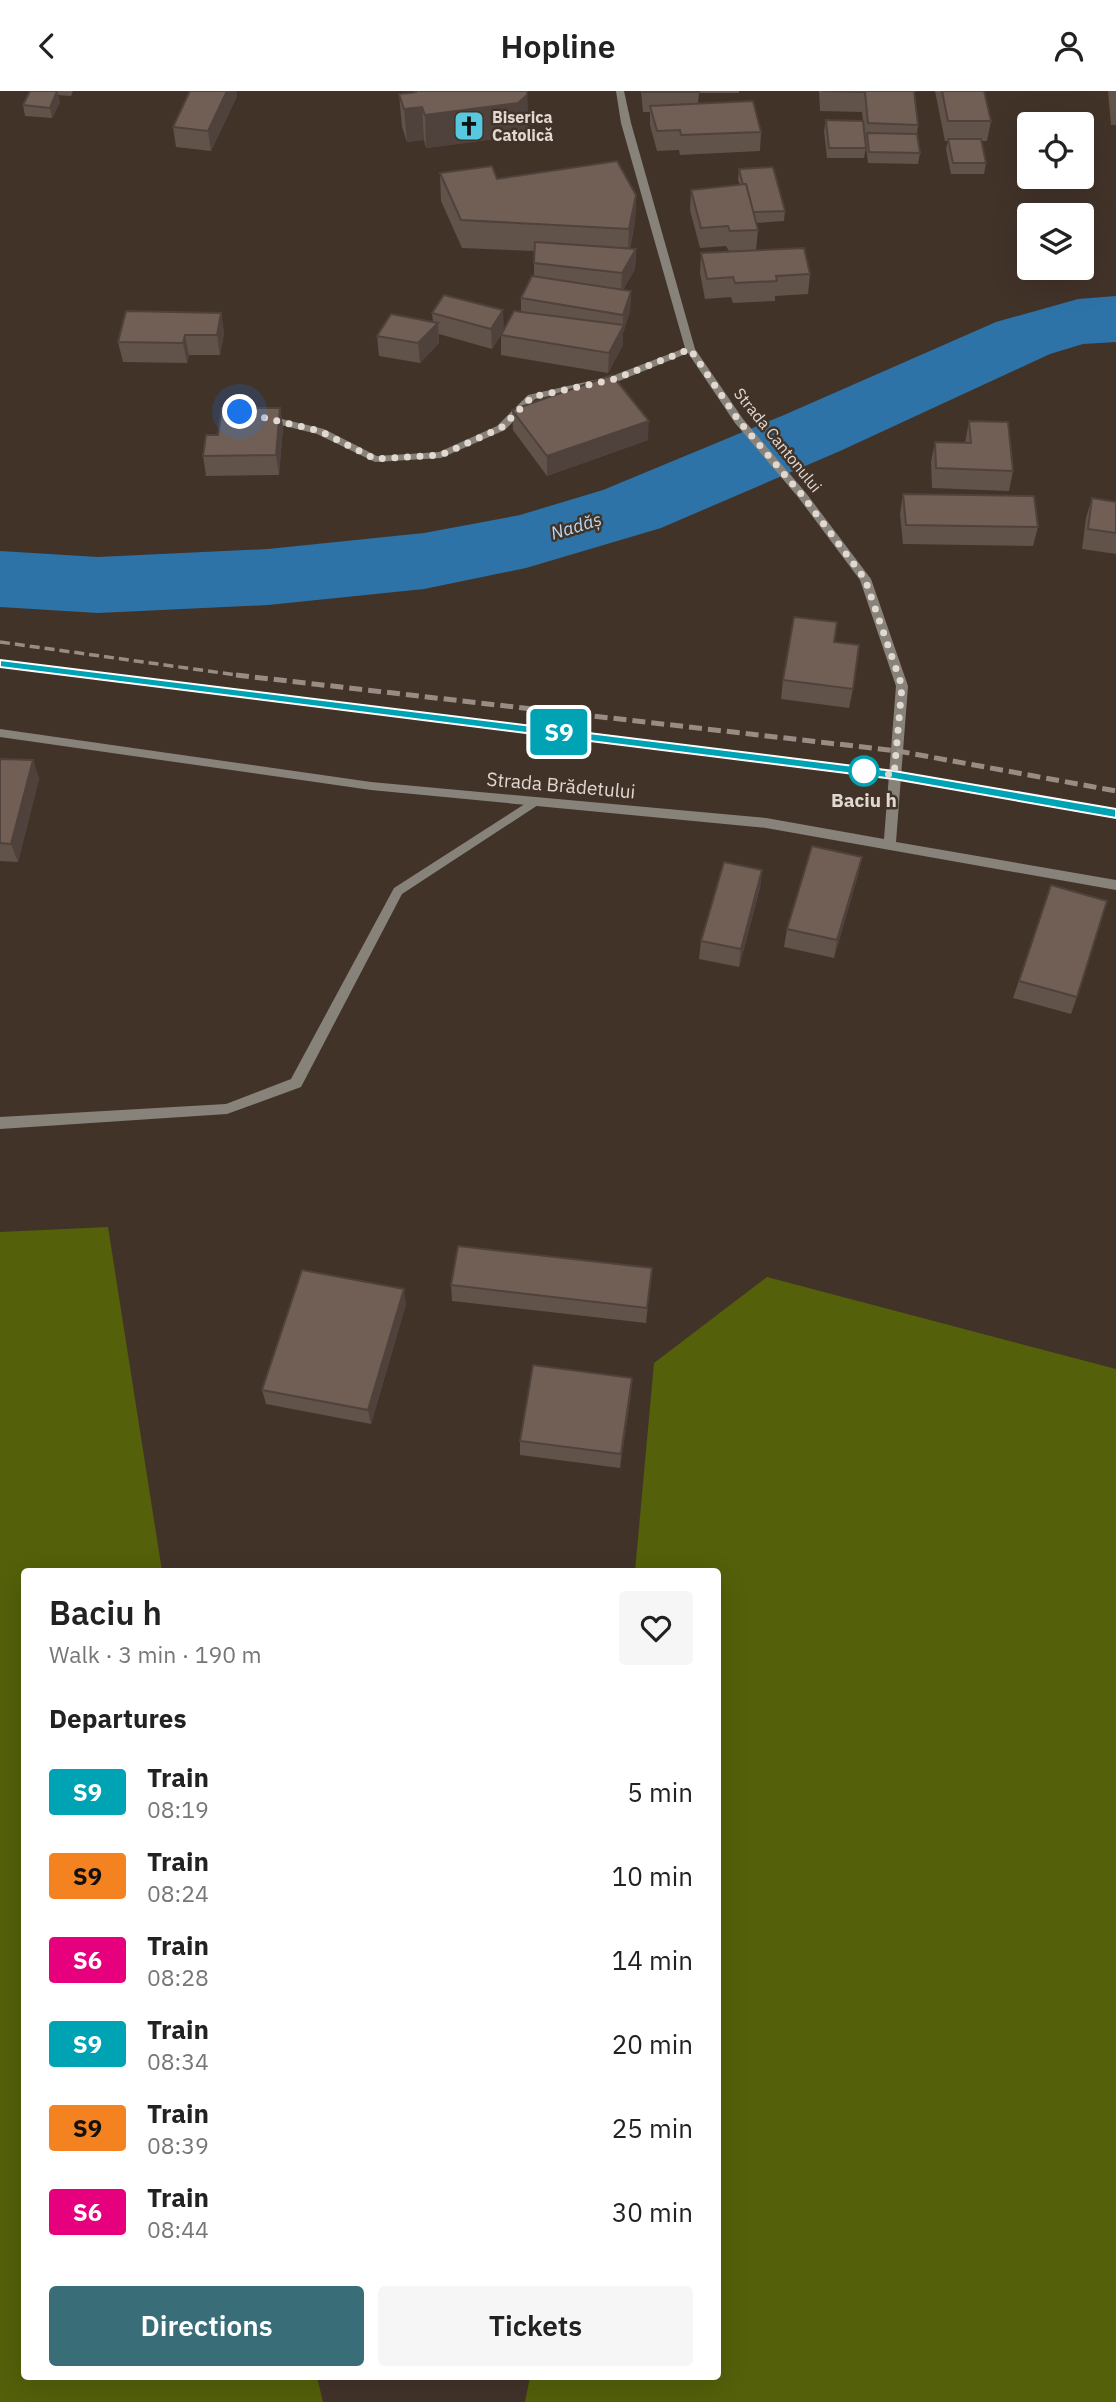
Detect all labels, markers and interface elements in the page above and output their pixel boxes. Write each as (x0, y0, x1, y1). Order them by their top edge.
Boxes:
text: Hopline (500, 25, 616, 67)
icon: back (28, 27, 66, 65)
icon: person (1050, 27, 1088, 65)
place label: Biserica Catolică (492, 107, 553, 145)
church icon: Biserica Catolică (452, 109, 486, 143)
map controls (1017, 112, 1094, 280)
button: locate (1017, 112, 1094, 189)
button: layers (1017, 203, 1094, 280)
street label: Strada Cantonului (730, 384, 826, 496)
your location (222, 394, 257, 429)
water label: Nadăș (548, 507, 604, 545)
line badge: S9 (528, 709, 590, 755)
text: S9 (544, 716, 574, 748)
marker: Baciu h (849, 756, 879, 786)
street label: Strada Brădetului (485, 767, 637, 803)
place label: Baciu h (831, 788, 897, 812)
text: Baciu h (49, 1591, 162, 1634)
button: heart (619, 1591, 693, 1665)
text: Walk · 3 min · 190 m (49, 1639, 262, 1669)
text: Departures (49, 1701, 187, 1735)
text: Train (147, 1760, 209, 1794)
text: 5 min (627, 1775, 693, 1809)
text: S9 (73, 1776, 102, 1808)
text: 08:19 (147, 1794, 209, 1824)
text: Train (147, 1844, 209, 1878)
text: 10 min (612, 1859, 693, 1893)
text: S9 (73, 1860, 102, 1892)
text: 08:24 (147, 1878, 209, 1908)
text: Train (147, 1928, 209, 1962)
text: 14 min (612, 1943, 693, 1977)
text: S6 (73, 1944, 102, 1976)
text: 08:28 (147, 1962, 209, 1992)
text: Train (147, 2012, 209, 2046)
text: 20 min (612, 2027, 693, 2061)
text: S9 (73, 2028, 102, 2060)
text: 08:34 (147, 2046, 209, 2076)
text: Train (147, 2096, 209, 2130)
text: 25 min (612, 2111, 693, 2145)
text: S9 (73, 2112, 102, 2144)
text: 08:39 (147, 2130, 209, 2160)
text: Train (147, 2180, 209, 2214)
text: 30 min (612, 2195, 693, 2229)
text: S6 (73, 2196, 102, 2228)
text: 08:44 (147, 2214, 209, 2244)
button: Directions (49, 2286, 364, 2366)
button: Tickets (378, 2286, 693, 2366)

